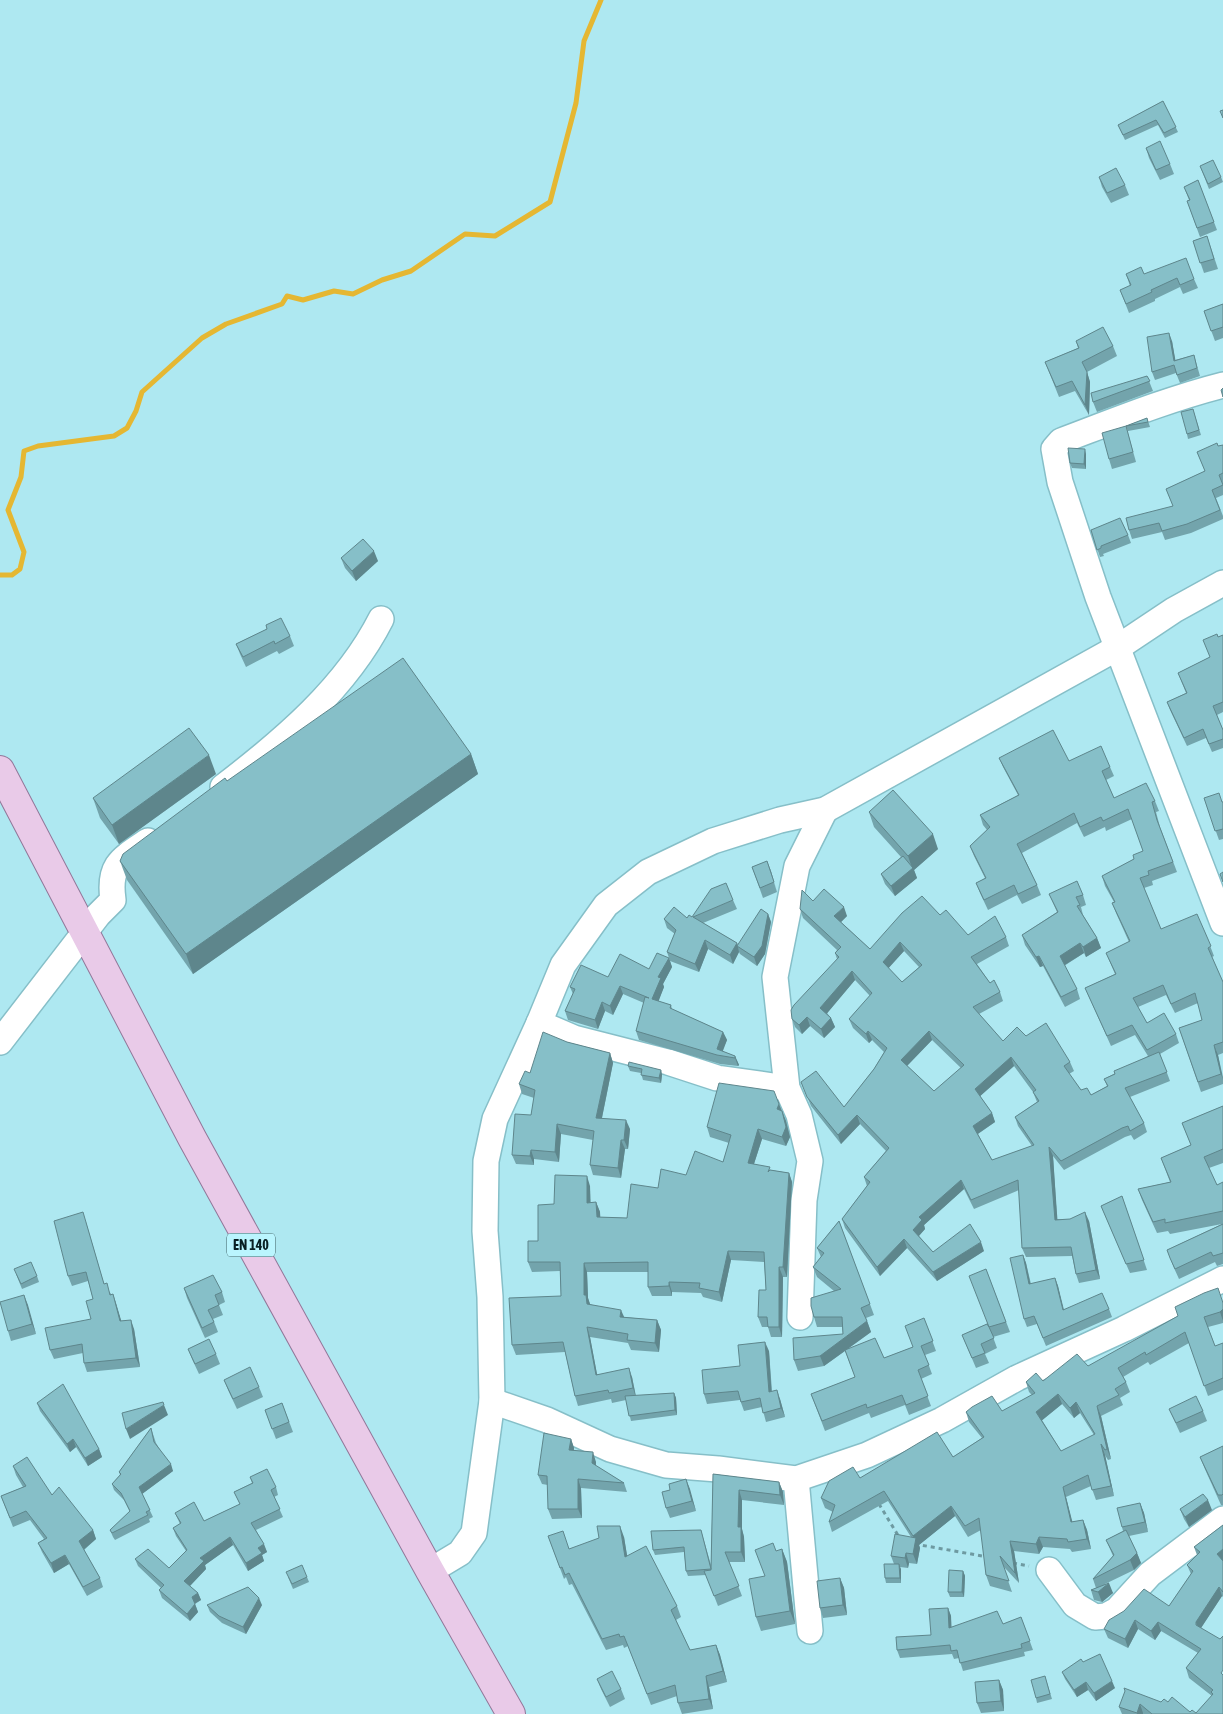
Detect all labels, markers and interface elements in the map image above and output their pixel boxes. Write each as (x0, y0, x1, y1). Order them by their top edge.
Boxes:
road number: EN 140 (227, 1234, 275, 1256)

